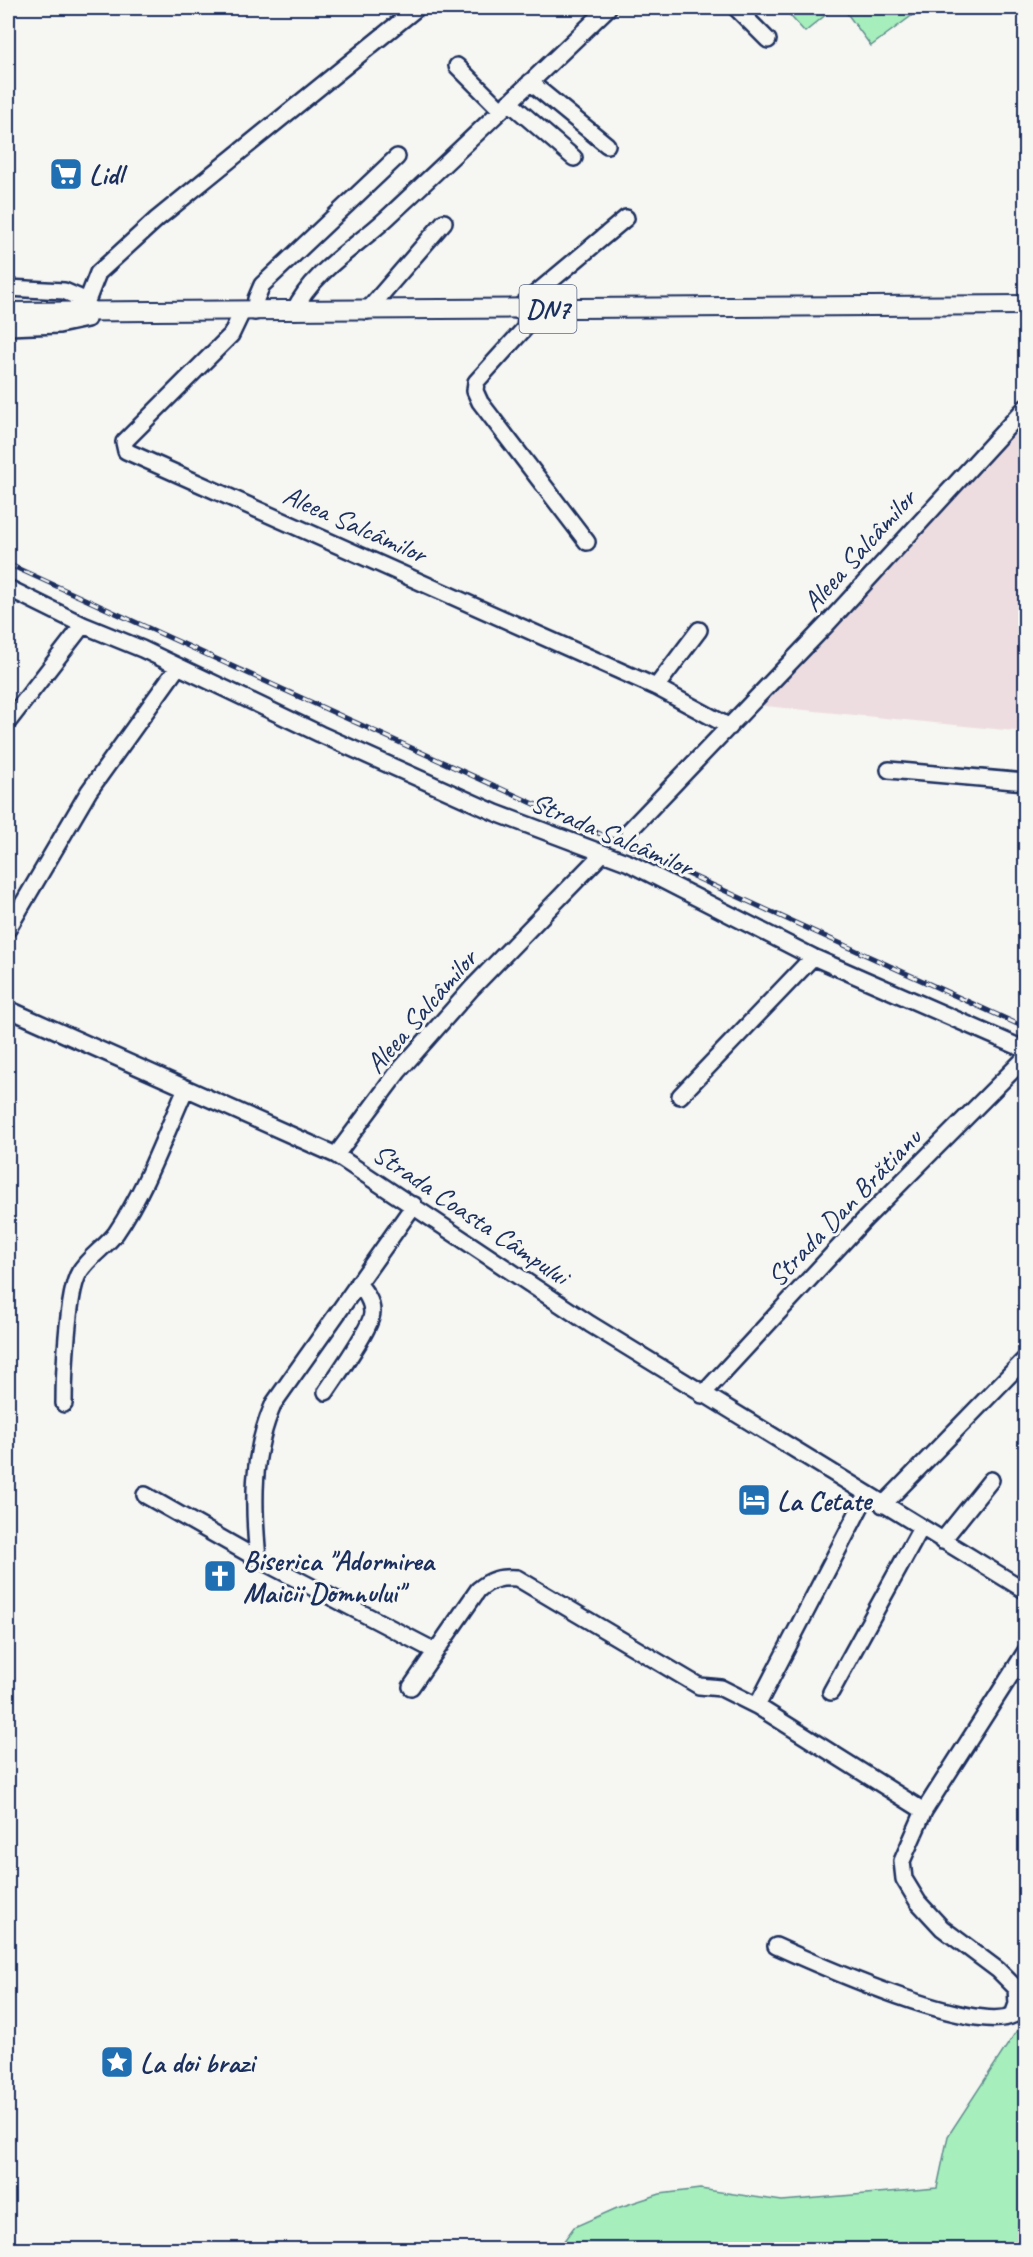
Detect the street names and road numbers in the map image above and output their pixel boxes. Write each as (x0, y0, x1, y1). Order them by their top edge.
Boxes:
road number: DN7 (520, 285, 576, 333)
street label: Aleea Salcâmilor (278, 477, 434, 572)
street label: Aleea Salcâmilor (795, 480, 925, 619)
street label: Strada Salcâmilor (526, 784, 700, 885)
street label: Aleea Salcâmilor (358, 940, 486, 1080)
street label: Strada Dan Brătianu (759, 1119, 930, 1294)
street label: Strada Coasta Câmpului (366, 1135, 579, 1295)

